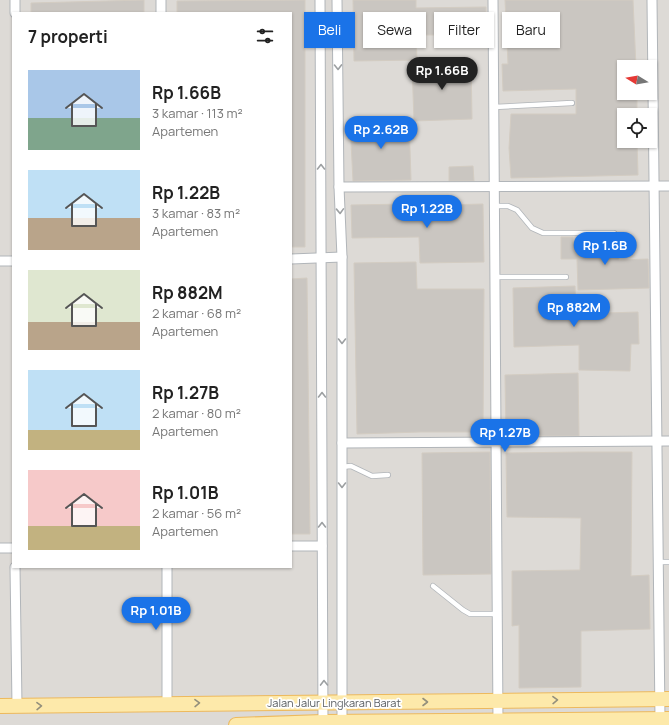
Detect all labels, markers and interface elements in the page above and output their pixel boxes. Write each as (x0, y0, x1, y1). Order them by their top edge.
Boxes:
chip: Beli (304, 12, 355, 48)
chip: Sewa (363, 12, 426, 48)
chip: Filter (434, 12, 494, 48)
chip: Baru (502, 12, 560, 48)
text: 7 properti (28, 25, 108, 48)
icon: filters (254, 25, 276, 47)
pin: Rp 1.66B (401, 57, 483, 91)
north arrow (617, 60, 657, 100)
map controls (617, 60, 657, 148)
text: Rp 1.66B (416, 61, 468, 79)
one-way arrow (334, 64, 342, 70)
text: Rp 1.66B (152, 81, 221, 104)
icon: home (60, 86, 108, 134)
text: 3 kamar · 113 m² (152, 104, 243, 122)
button: locate (617, 108, 657, 148)
pin: Rp 2.62B (340, 116, 422, 150)
text: Rp 2.62B (354, 120, 408, 138)
text: Apartemen (152, 122, 218, 140)
one-way arrow (317, 164, 325, 170)
text: Rp 1.22B (152, 181, 220, 204)
icon: home (60, 186, 108, 234)
pin: Rp 1.22B (386, 195, 468, 229)
text: Rp 1.22B (401, 199, 453, 217)
text: 3 kamar · 83 m² (152, 204, 240, 222)
one-way arrow (336, 208, 344, 214)
text: Apartemen (152, 222, 218, 240)
pin: Rp 1.6B (568, 232, 642, 266)
text: Rp 1.6B (583, 236, 627, 254)
text: Rp 882M (152, 281, 223, 304)
icon: home (60, 286, 108, 334)
pin: Rp 882M (537, 294, 611, 328)
text: Rp 882M (547, 298, 601, 316)
text: 2 kamar · 68 m² (152, 304, 241, 322)
text: Apartemen (152, 322, 218, 340)
one-way arrow (338, 338, 346, 344)
text: Rp 1.27B (152, 381, 219, 404)
icon: home (60, 386, 108, 434)
one-way arrow (318, 392, 326, 398)
text: 2 kamar · 80 m² (152, 404, 241, 422)
pin: Rp 1.27B (464, 419, 546, 453)
text: Apartemen (152, 422, 218, 440)
text: Rp 1.27B (479, 423, 531, 441)
text: Rp 1.01B (152, 481, 218, 504)
one-way arrow (337, 482, 346, 488)
icon: home (60, 486, 108, 534)
text: 2 kamar · 56 m² (152, 504, 241, 522)
text: Apartemen (152, 522, 218, 540)
one-way arrow (318, 522, 326, 528)
pin: Rp 1.01B (115, 597, 197, 631)
text: Rp 1.01B (131, 601, 181, 619)
one-way arrow (320, 680, 328, 686)
street label: Jalan Jalur Lingkaran Barat (267, 695, 401, 710)
one-way arrow (552, 696, 558, 705)
one-way arrow (422, 698, 428, 706)
one-way arrow (194, 699, 200, 707)
one-way arrow (36, 702, 42, 710)

